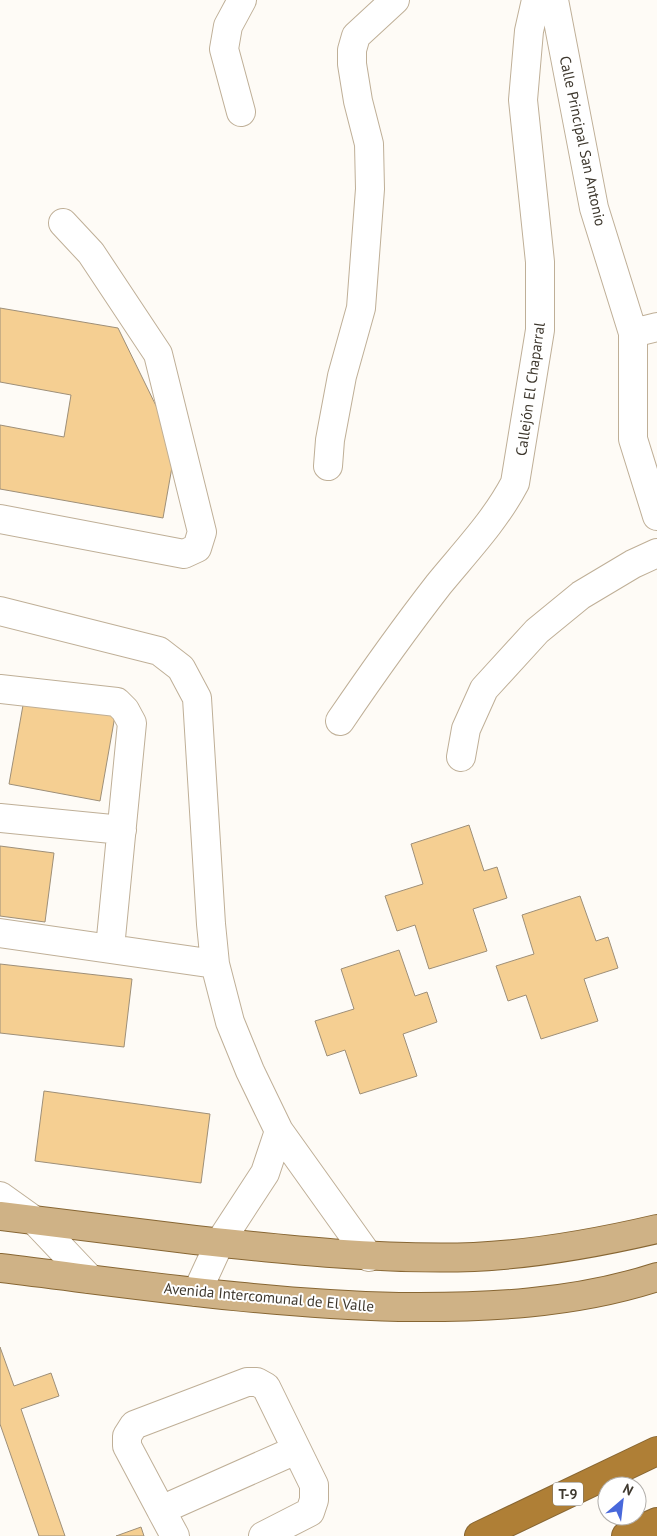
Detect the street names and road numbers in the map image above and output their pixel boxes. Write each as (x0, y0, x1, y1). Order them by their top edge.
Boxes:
street label: Calle Principal San Antonio (556, 54, 610, 228)
street label: Callejón El Chaparral (511, 320, 549, 457)
street label: Avenida Intercomunal de El Valle (163, 1278, 375, 1316)
road number: T-9 (553, 1482, 583, 1506)

